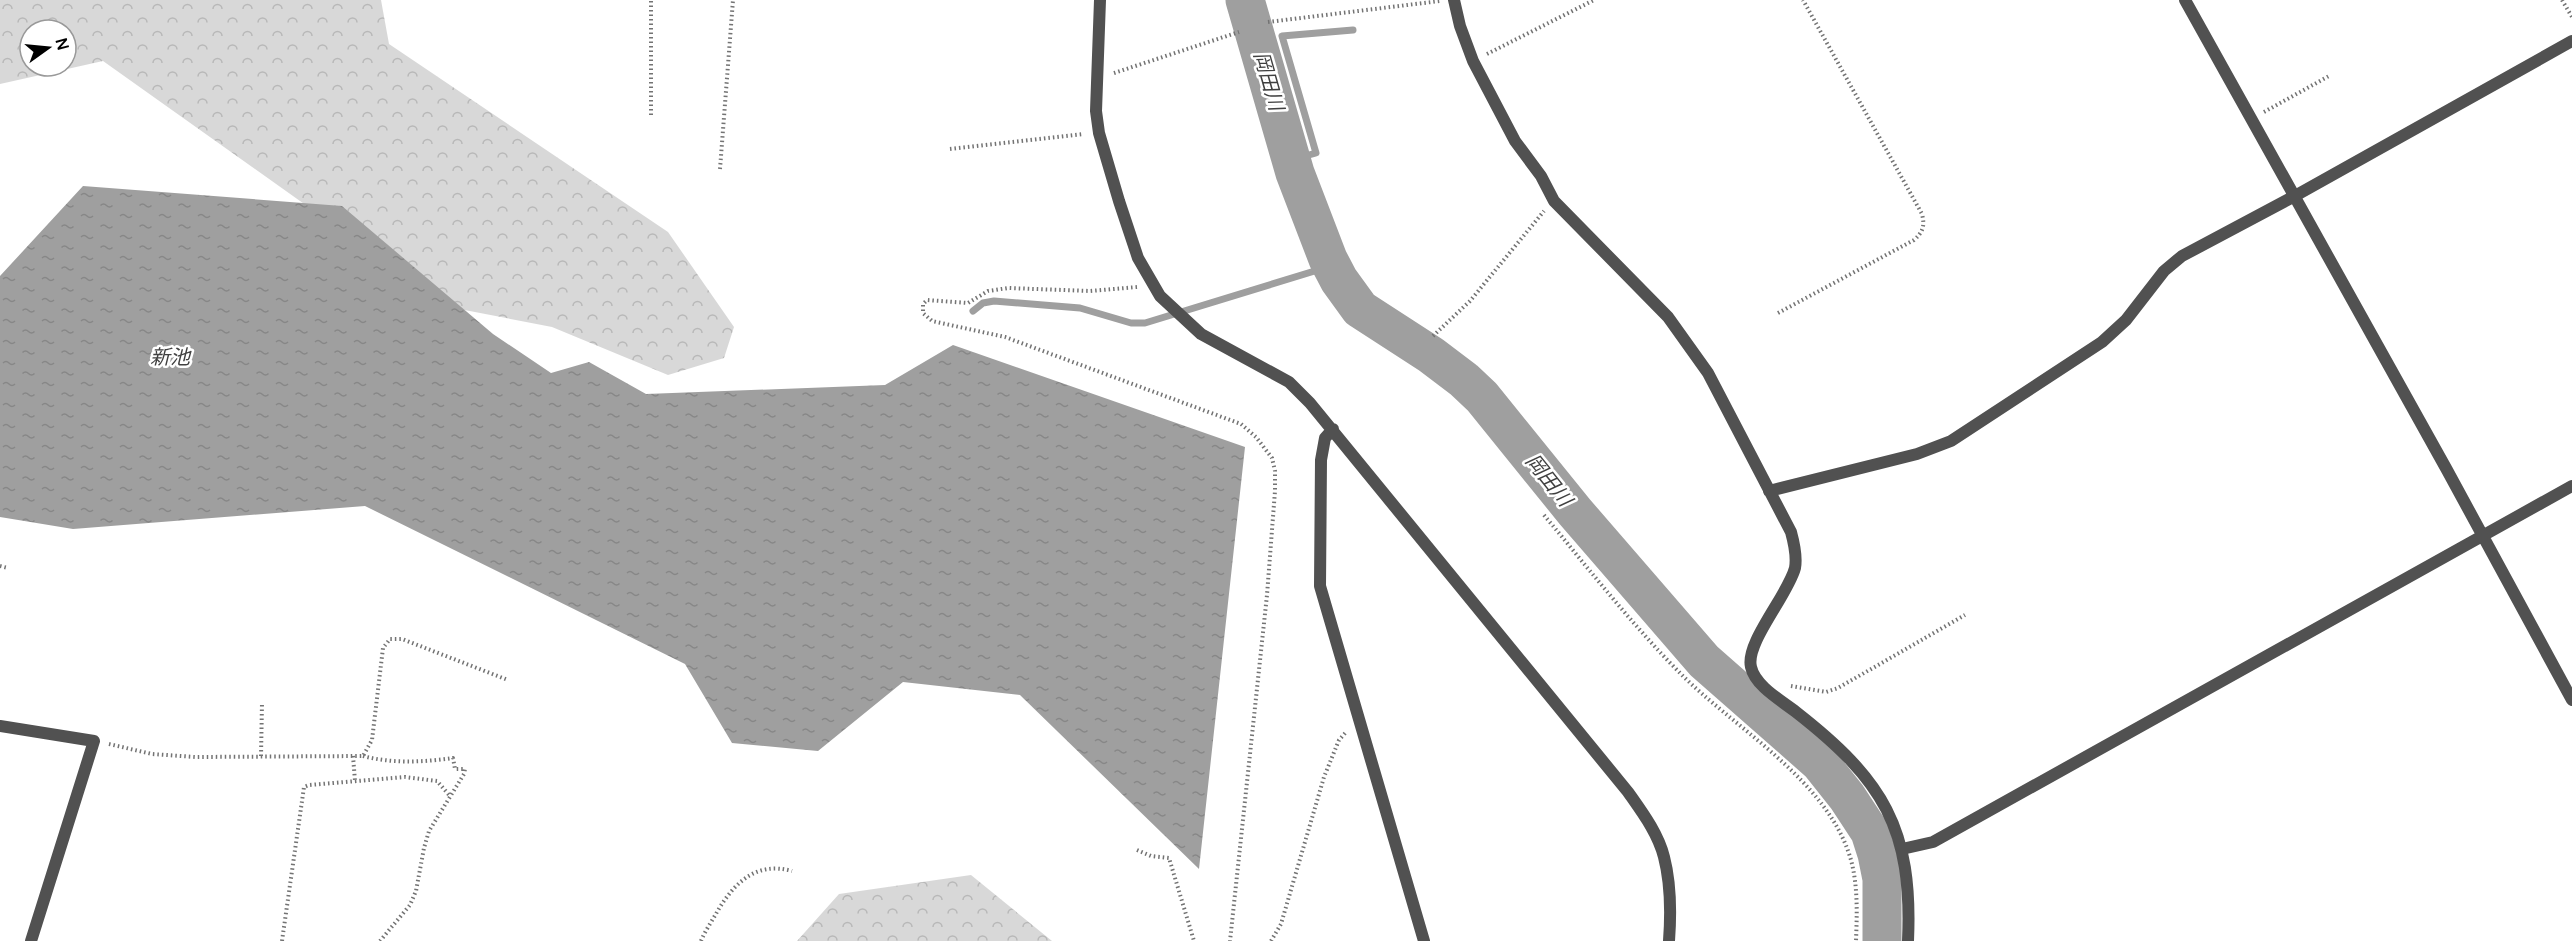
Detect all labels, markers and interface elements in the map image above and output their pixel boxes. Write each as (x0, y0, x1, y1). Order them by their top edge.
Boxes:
north arrow (18, 18, 78, 78)
text: N (50, 36, 75, 53)
water label: 岡田川 (1248, 48, 1291, 115)
water label: 新池 (150, 343, 192, 370)
water label: 岡田川 (1520, 448, 1580, 513)

